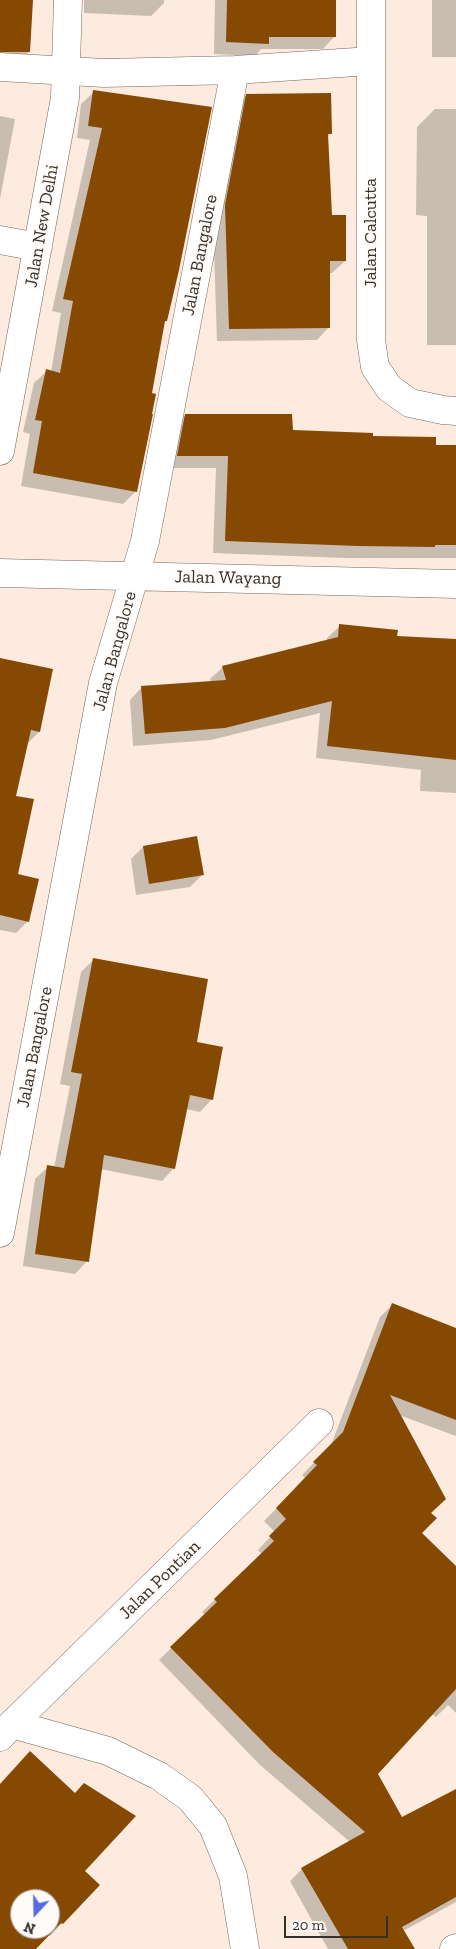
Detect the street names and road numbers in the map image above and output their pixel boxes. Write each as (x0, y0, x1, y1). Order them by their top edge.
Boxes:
street label: Jalan New Delhi (21, 163, 63, 289)
street label: Jalan Calcutta (360, 178, 382, 288)
street label: Jalan Bangalore (178, 193, 222, 317)
street label: Jalan Wayang (174, 566, 282, 590)
street label: Jalan Bangalore (89, 589, 141, 713)
street label: Jalan Bangalore (13, 985, 57, 1109)
street label: Jalan Pontian (115, 1536, 205, 1624)

